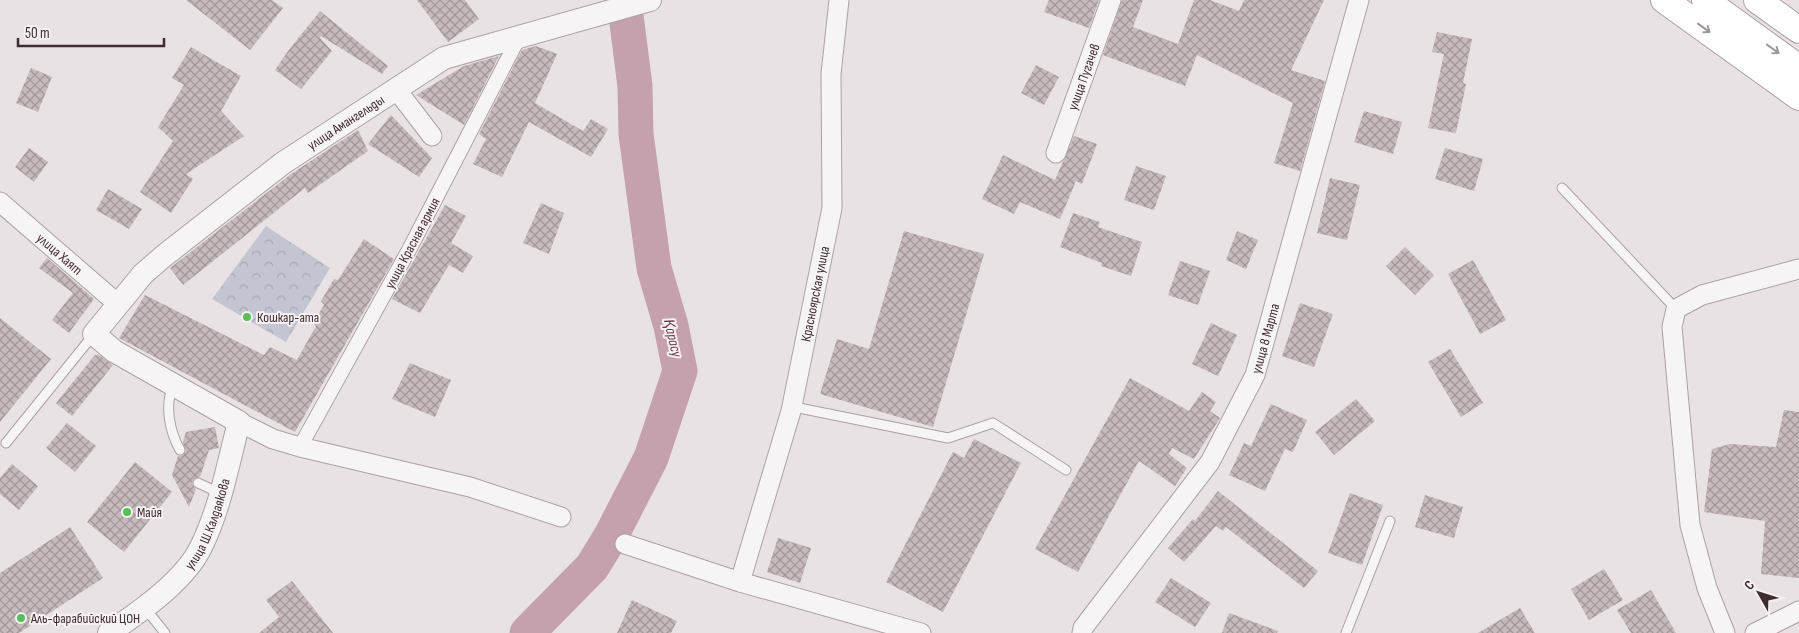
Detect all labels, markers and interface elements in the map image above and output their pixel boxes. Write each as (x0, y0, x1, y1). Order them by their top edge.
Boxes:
scale bar (18, 15, 164, 47)
one-way arrow (1697, 23, 1710, 34)
text: 50 m (25, 24, 50, 43)
street label: улица Пугачев (1064, 41, 1104, 113)
one-way arrow (1766, 44, 1780, 54)
street label: улица Амангельды (304, 91, 388, 154)
street label: улица Красная армия (381, 195, 444, 292)
street label: улица Хаят (33, 230, 86, 279)
street label: Красноярская улица (797, 245, 833, 343)
street label: улица 8 Марта (1248, 302, 1283, 375)
place label: Кошкар-ата (257, 309, 319, 326)
marker: Кошкар-ата (241, 311, 253, 323)
water label: Қарасу (659, 317, 686, 360)
street label: улица Ш.Калдаякова (181, 477, 234, 573)
place label: Майя (137, 504, 162, 521)
marker: Майя (121, 506, 133, 518)
north arrow (1734, 568, 1784, 618)
text: С (1740, 577, 1758, 593)
place label: Аль-фарабийский ЦОН (30, 610, 140, 627)
marker: Аль-фарабийский ЦОН (15, 612, 27, 624)

